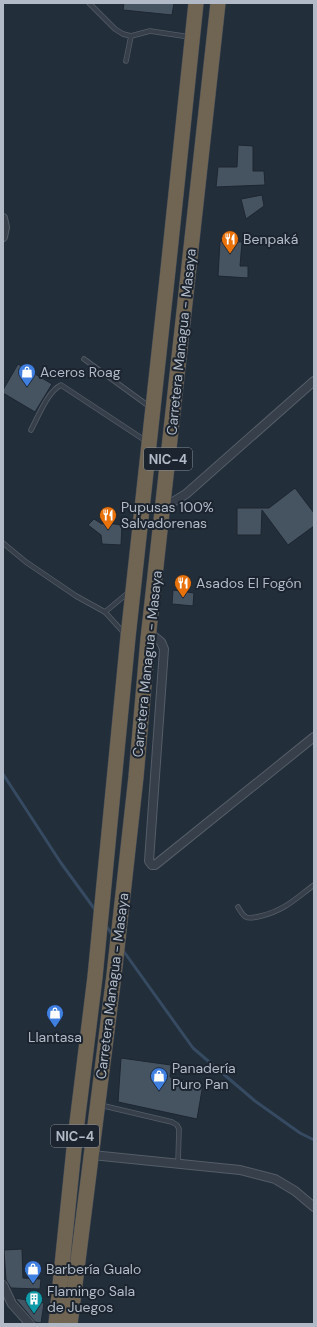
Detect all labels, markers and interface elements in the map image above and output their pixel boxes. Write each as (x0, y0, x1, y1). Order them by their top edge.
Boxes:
restaurant icon: Benpaká (220, 229, 240, 254)
place label: Benpaká (243, 230, 298, 248)
street label: Carretera Managua - Masaya (162, 248, 200, 436)
shop icon: Aceros Roag (17, 362, 37, 387)
place label: Aceros Roag (40, 363, 121, 381)
road number: NIC-4 (144, 448, 192, 470)
place label: Pupusas 100% Salvadorenas (121, 498, 214, 532)
restaurant icon: Pupusas 100% Salvadorenas (98, 505, 118, 530)
street label: Carretera Managua - Masaya (128, 570, 166, 758)
restaurant icon: Asados El Fogón (173, 573, 193, 598)
place label: Asados El Fogón (196, 574, 302, 592)
street label: Carretera Managua - Masaya (92, 892, 132, 1080)
shop icon: Llantasa (45, 1003, 65, 1028)
place label: Llantasa (28, 1028, 82, 1046)
place label: Panadería Puro Pan (172, 1059, 236, 1093)
shop icon: Panadería Puro Pan (149, 1066, 169, 1091)
road number: NIC-4 (51, 1125, 99, 1147)
shop icon: Barbería Gualo (23, 1259, 43, 1284)
place label: Barbería Gualo (46, 1260, 141, 1278)
place label: Flamingo Sala de Juegos (47, 1282, 135, 1316)
building icon: Flamingo Sala de Juegos (24, 1289, 44, 1314)

